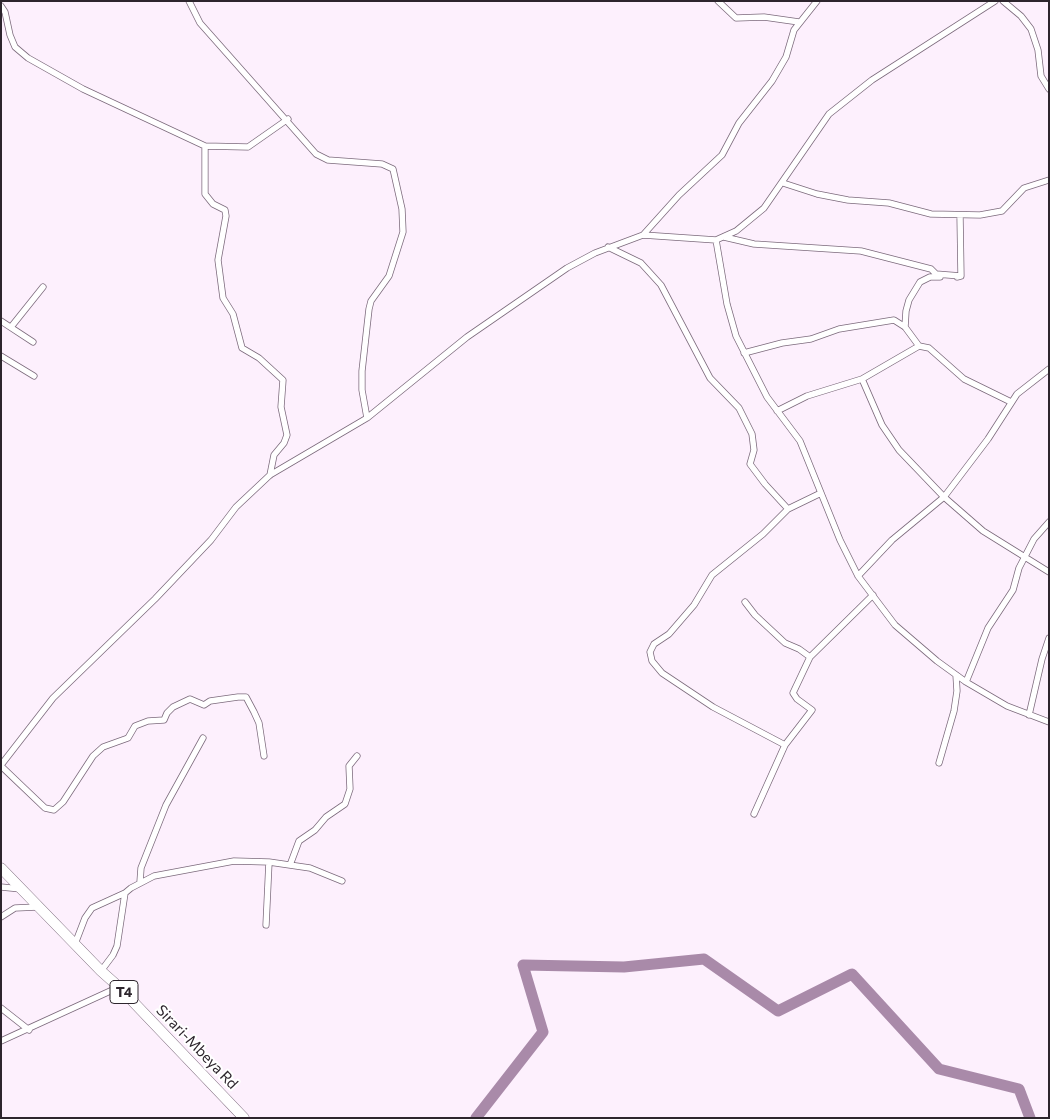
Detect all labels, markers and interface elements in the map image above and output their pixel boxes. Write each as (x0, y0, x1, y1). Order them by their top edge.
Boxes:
road number: T4 (110, 980, 138, 1004)
street label: Sirari-Mbeya Rd (152, 1001, 242, 1093)

